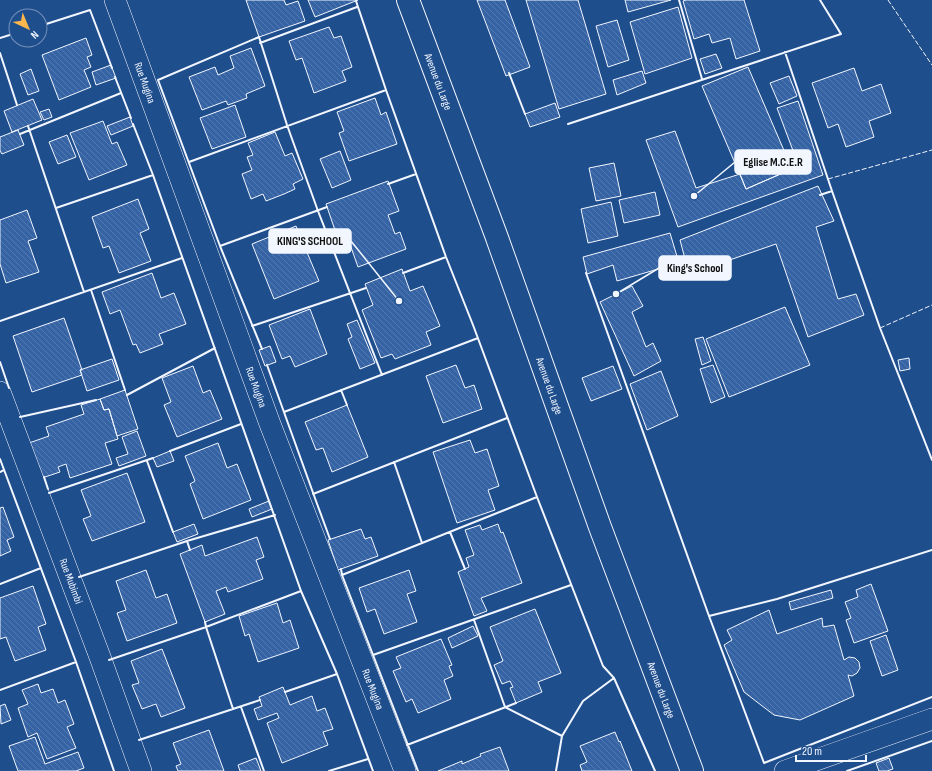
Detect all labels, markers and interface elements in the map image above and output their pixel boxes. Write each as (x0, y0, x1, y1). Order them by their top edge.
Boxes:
north arrow (8, 8, 48, 48)
text: N (28, 28, 41, 42)
street label: Avenue du Large (422, 50, 455, 112)
street label: Rue Mugina (132, 60, 159, 105)
callout: Eglise M.C.E.R (735, 150, 811, 174)
text: Eglise M.C.E.R (743, 155, 803, 170)
callout: KING'S SCHOOL (269, 229, 351, 253)
text: KING'S SCHOOL (277, 234, 343, 249)
callout: King's School (659, 256, 731, 280)
text: King's School (667, 261, 723, 276)
street label: Avenue du Large (533, 355, 566, 416)
street label: Rue Mugina (243, 365, 270, 409)
street label: Rue Mubimbi (57, 557, 86, 605)
street label: Avenue du Large (644, 659, 678, 720)
street label: Rue Mugina (359, 667, 387, 711)
scale bar (796, 737, 866, 763)
text: 20 m (802, 744, 822, 759)

